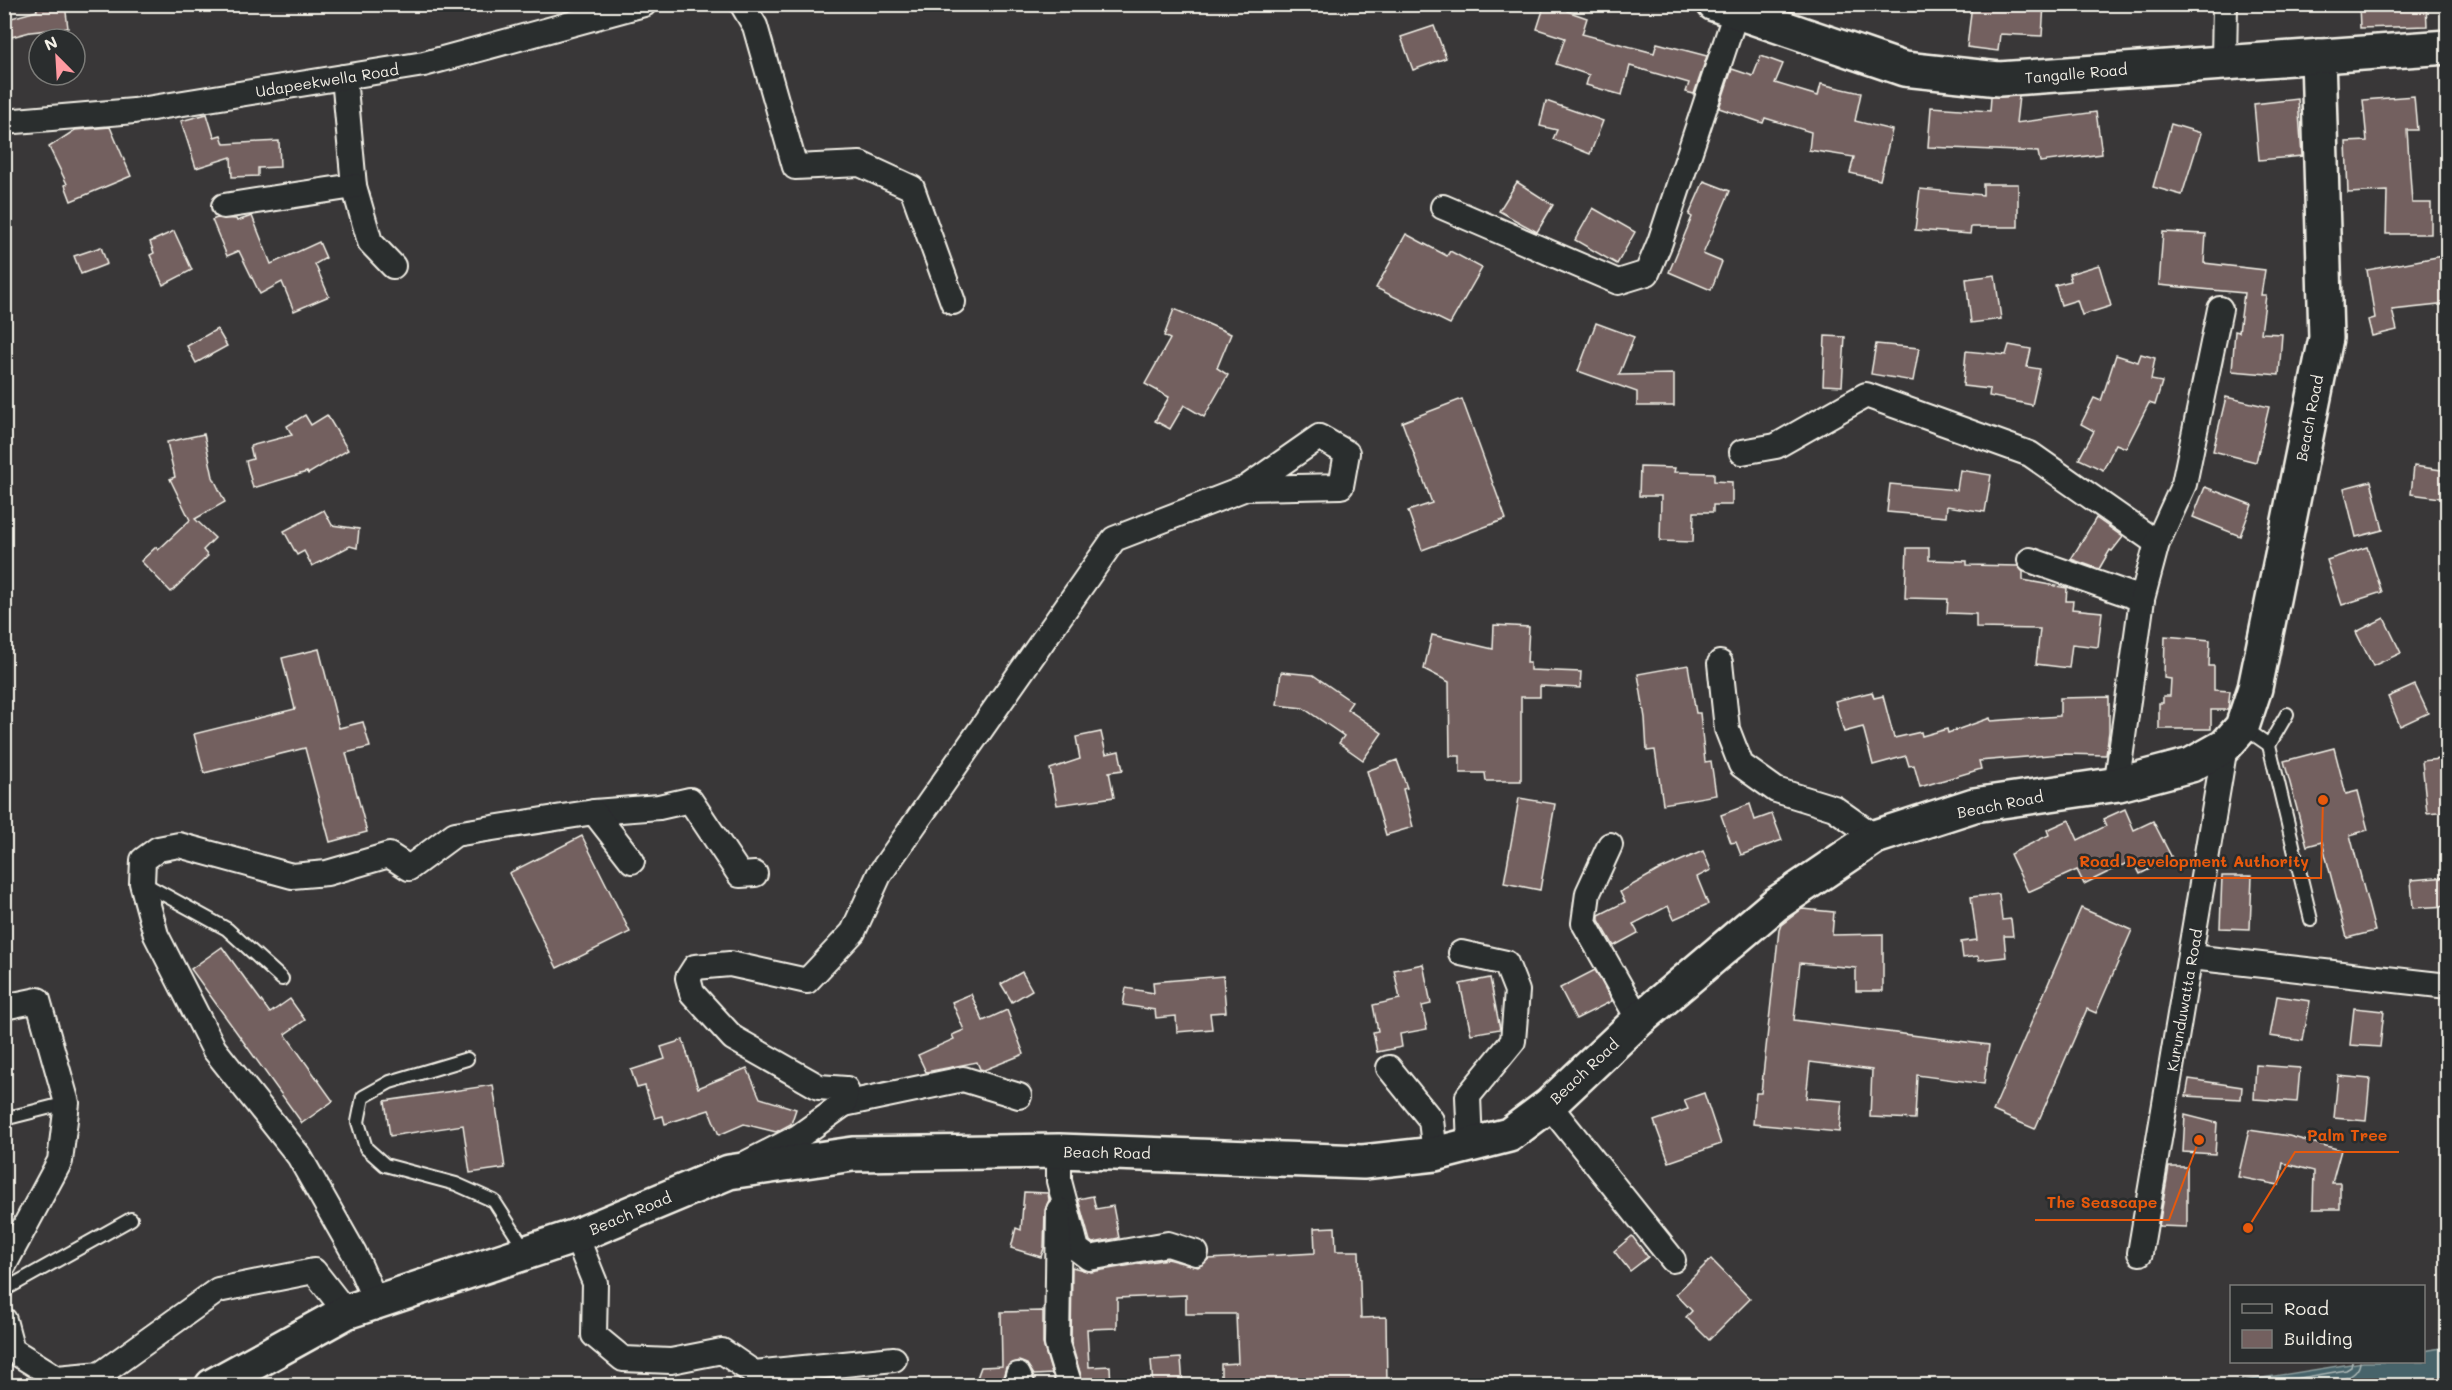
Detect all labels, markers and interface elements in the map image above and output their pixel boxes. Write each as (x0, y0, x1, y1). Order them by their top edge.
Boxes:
north arrow (27, 27, 87, 87)
text: N (41, 31, 61, 55)
street label: Udapeekwella Road (254, 59, 400, 101)
street label: Tangalle Road (2024, 59, 2128, 87)
street label: Beach Road (2291, 373, 2327, 463)
street label: Beach Road (1955, 786, 2045, 822)
callout: Road Development Authority (2067, 844, 2321, 878)
text: Road Development Authority (2079, 850, 2309, 871)
street label: Kurunduwatta Road (2162, 927, 2206, 1073)
street label: Beach Road (1545, 1034, 1623, 1108)
callout: Palm Tree (2295, 1118, 2399, 1152)
text: Palm Tree (2307, 1124, 2387, 1145)
street label: Beach Road (1063, 1141, 1151, 1163)
callout: The Seascape (2035, 1186, 2169, 1220)
street label: Beach Road (586, 1187, 674, 1239)
text: The Seascape (2047, 1191, 2157, 1212)
legend (2230, 1285, 2425, 1363)
text: Road (2284, 1296, 2329, 1320)
text: Building (2284, 1326, 2352, 1350)

